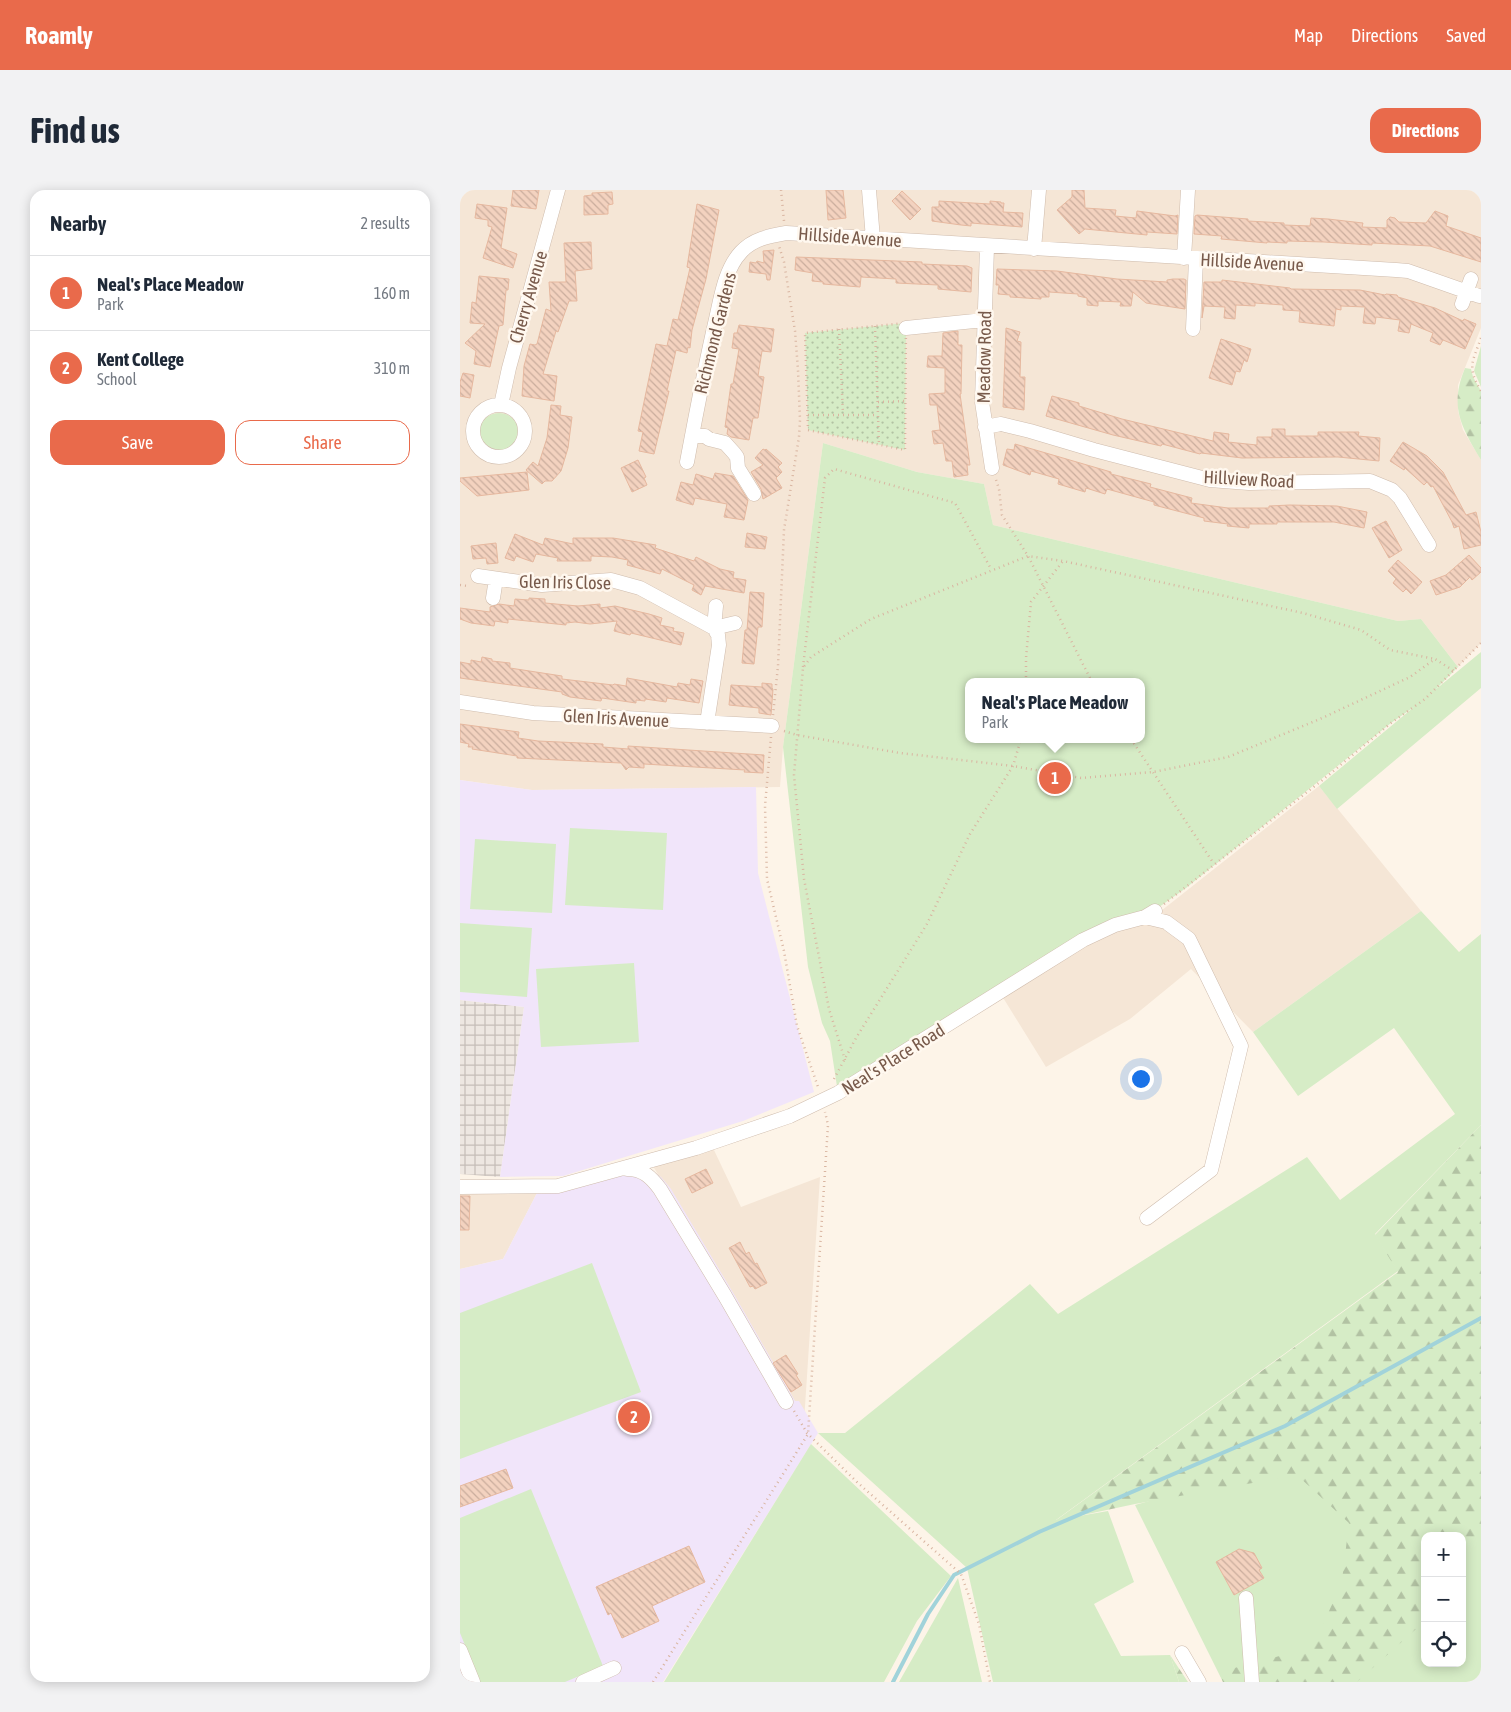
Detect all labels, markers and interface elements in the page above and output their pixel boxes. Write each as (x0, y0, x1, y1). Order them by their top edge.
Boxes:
text: Roamly (25, 22, 93, 49)
text: Map (1294, 25, 1323, 46)
text: Directions (1351, 25, 1418, 46)
text: Saved (1446, 25, 1486, 46)
button: Directions (1370, 108, 1481, 153)
text: Find us (30, 110, 120, 150)
text: Nearby (50, 211, 106, 235)
text: 2 results (360, 214, 410, 232)
street label: Hillside Avenue (798, 223, 902, 251)
street label: Cherry Avenue (505, 248, 551, 346)
street label: Hillside Avenue (1200, 249, 1304, 275)
street label: Richmond Gardens (690, 270, 740, 396)
text: Neal's Place Meadow (97, 273, 244, 295)
text: 1 (62, 284, 70, 302)
text: 160 m (374, 284, 410, 302)
text: Park (97, 295, 124, 313)
street label: Meadow Road (973, 310, 995, 404)
text: Kent College (97, 348, 184, 370)
text: 2 (62, 359, 70, 377)
text: 310 m (374, 359, 410, 377)
text: School (97, 370, 137, 388)
button: Save (50, 420, 225, 465)
button: Share (235, 420, 410, 465)
street label: Hillview Road (1203, 466, 1295, 492)
street label: Glen Iris Close (519, 571, 611, 593)
popup (965, 678, 1145, 743)
text: Neal's Place Meadow (982, 691, 1128, 713)
street label: Glen Iris Avenue (562, 705, 670, 731)
text: Park (982, 713, 1008, 731)
pin: 1 (1039, 759, 1071, 797)
street label: Neal's Place Road (838, 1019, 948, 1099)
your location (1128, 1066, 1154, 1092)
pin: 2 (618, 1398, 650, 1436)
map controls (1421, 1532, 1466, 1667)
button: + (1421, 1532, 1466, 1577)
button: − (1421, 1577, 1466, 1622)
button: locate (1421, 1622, 1466, 1667)

